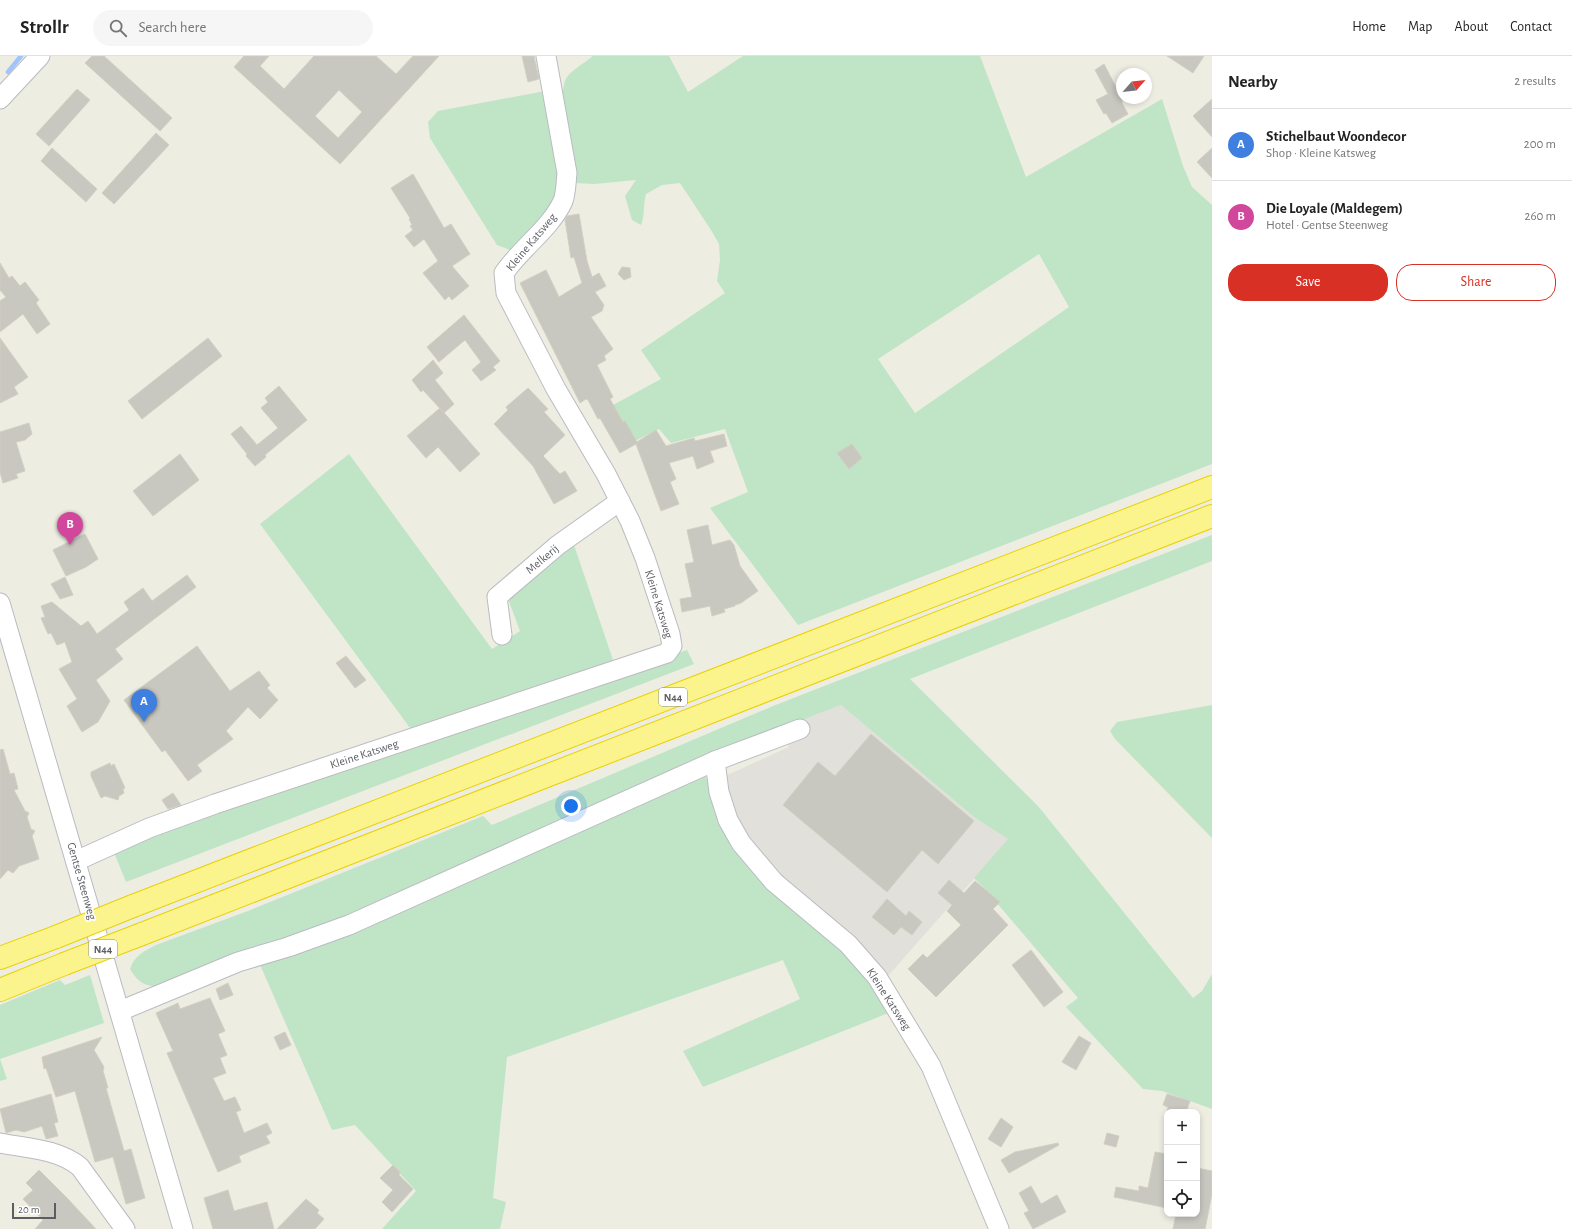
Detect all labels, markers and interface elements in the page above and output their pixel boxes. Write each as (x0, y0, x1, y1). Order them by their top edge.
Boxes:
search box (93, 10, 373, 46)
icon: search (107, 17, 129, 39)
text: Strollr (20, 18, 69, 37)
text: Search here (139, 20, 206, 35)
text: Home (1352, 20, 1386, 34)
text: Map (1408, 20, 1432, 34)
text: About (1454, 20, 1488, 34)
text: Contact (1510, 20, 1552, 34)
north arrow (1116, 68, 1152, 104)
text: Nearby (1228, 73, 1278, 90)
text: 2 results (1514, 75, 1556, 88)
text: Stichelbaut Woondecor (1266, 129, 1406, 144)
text: A (1237, 138, 1245, 151)
text: 200 m (1524, 138, 1556, 151)
text: Shop · Kleine Katsweg (1266, 147, 1376, 160)
text: Die Loyale (Maldegem) (1266, 201, 1403, 216)
text: B (1237, 210, 1245, 223)
text: 260 m (1525, 210, 1556, 223)
street label: Kleine Katsweg (504, 211, 559, 273)
text: Hotel · Gentse Steenweg (1266, 219, 1388, 232)
button: Save (1228, 264, 1388, 301)
button: Share (1396, 264, 1556, 301)
pin: B (57, 512, 83, 545)
street label: Melkerij (523, 542, 561, 577)
street label: Kleine Katsweg (643, 568, 675, 640)
road number: N44 (659, 688, 687, 706)
pin: A (131, 689, 157, 722)
street label: Kleine Katsweg (328, 737, 400, 771)
your location (561, 796, 581, 816)
street label: Gentse Steenweg (65, 841, 99, 921)
road number: N44 (89, 940, 117, 958)
street label: Kleine Katsweg (865, 966, 913, 1032)
map controls (1164, 1109, 1200, 1217)
button: + (1164, 1109, 1200, 1145)
button: − (1164, 1145, 1200, 1181)
button: locate (1164, 1181, 1200, 1217)
scale bar (12, 1201, 56, 1220)
text: 20 m (18, 1204, 39, 1215)

